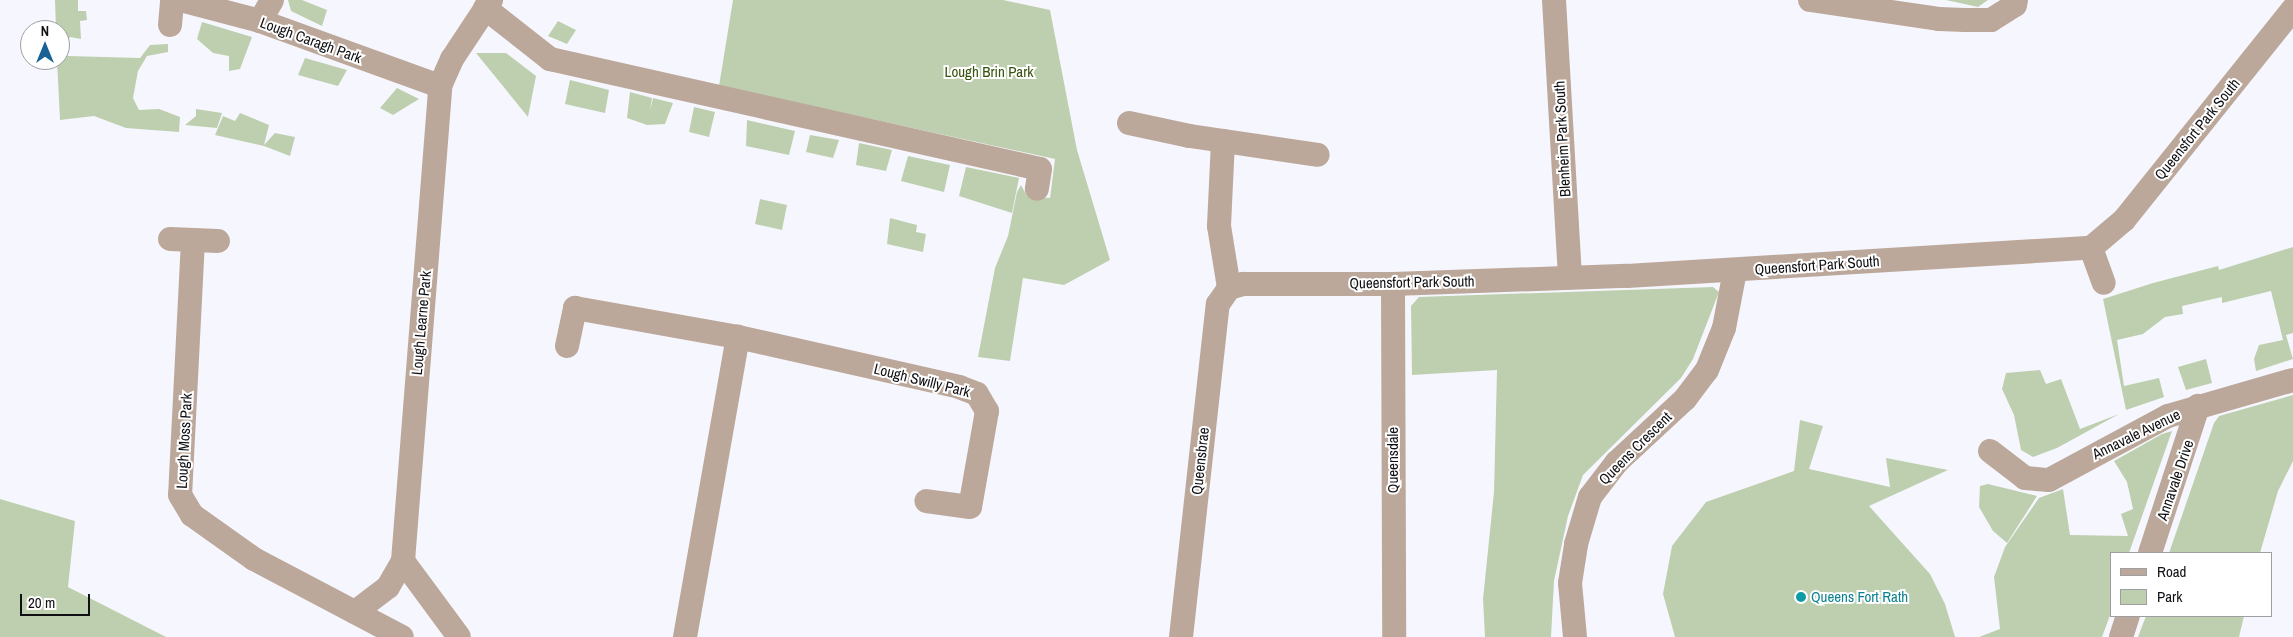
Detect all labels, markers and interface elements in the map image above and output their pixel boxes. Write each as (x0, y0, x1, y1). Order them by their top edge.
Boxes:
street label: Lough Caragh Park (258, 13, 364, 67)
north arrow (20, 20, 70, 70)
text: N (41, 22, 49, 40)
park label: Lough Brin Park (945, 63, 1033, 81)
street label: Queensfort Park South (2151, 75, 2243, 183)
street label: Blenheim Park South (1550, 80, 1574, 198)
street label: Queensfort Park South (1754, 252, 1880, 278)
street label: Lough Learne Park (407, 270, 435, 376)
street label: Queensfort Park South (1349, 272, 1475, 292)
street label: Lough Swilly Park (872, 359, 972, 401)
street label: Lough Moss Park (173, 393, 195, 489)
street label: Annavale Avenue (2089, 405, 2183, 463)
street label: Queens Crescent (1595, 408, 1675, 488)
street label: Queensbrae (1188, 426, 1212, 496)
street label: Queensdale (1384, 427, 1402, 493)
street label: Annavale Drive (2153, 437, 2197, 523)
legend (2110, 552, 2273, 617)
text: Road (2157, 561, 2186, 582)
scale bar (22, 584, 92, 616)
text: Park (2157, 586, 2182, 607)
place label: Queens Fort Rath (1811, 588, 1908, 606)
marker: Queens Fort Rath (1795, 591, 1807, 603)
text: 20 m (28, 592, 55, 613)

